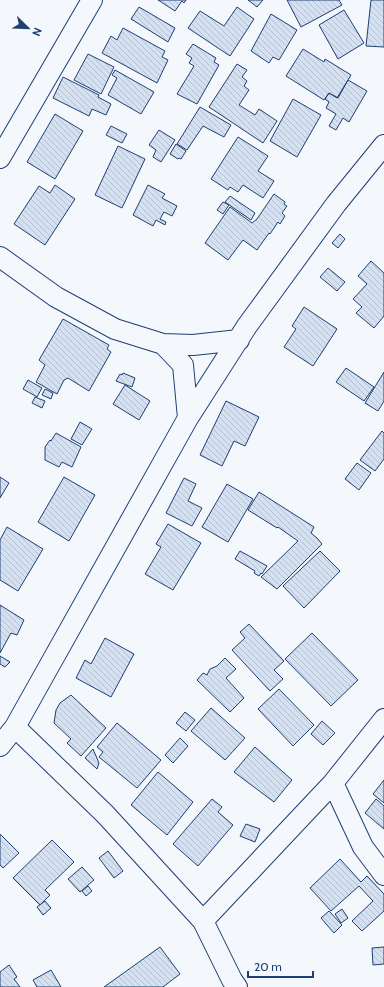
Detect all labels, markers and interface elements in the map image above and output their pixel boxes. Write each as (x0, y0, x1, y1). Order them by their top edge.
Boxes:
north arrow (8, 8, 48, 48)
text: N (29, 26, 45, 38)
scale bar (248, 953, 313, 979)
text: 20 m (254, 959, 282, 974)

